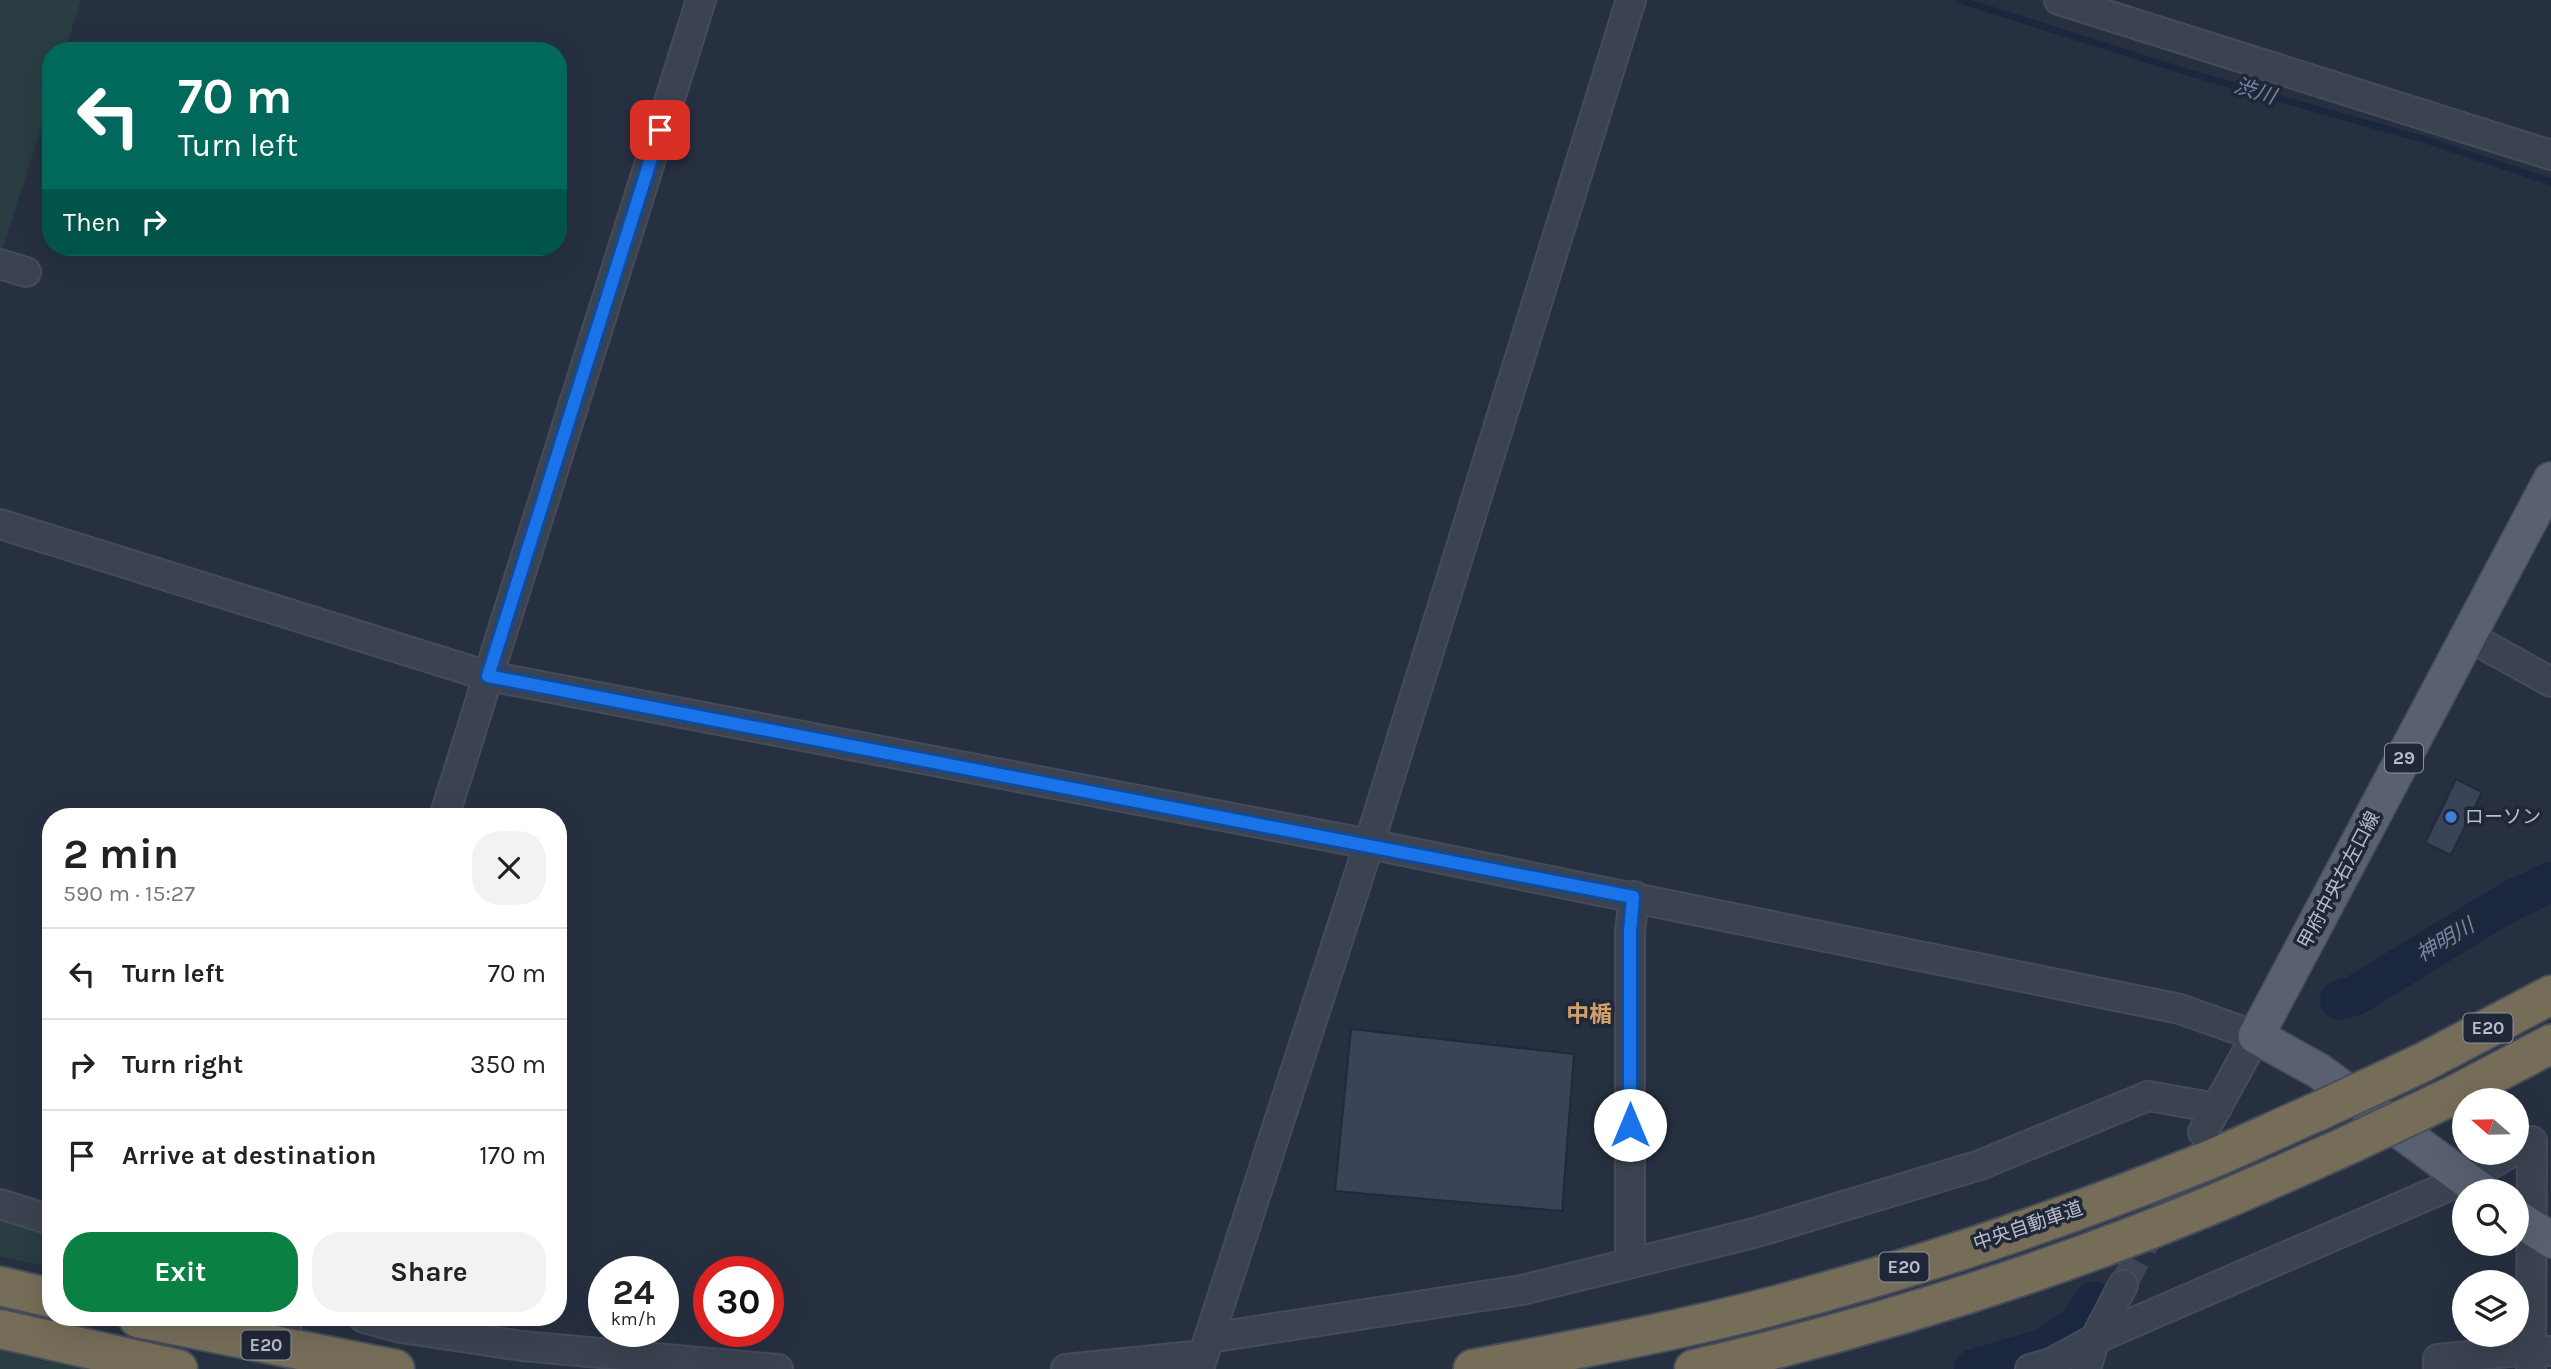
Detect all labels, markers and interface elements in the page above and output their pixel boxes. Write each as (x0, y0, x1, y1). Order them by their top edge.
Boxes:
text: 70 m (178, 68, 292, 125)
icon: left (63, 70, 154, 161)
water label: 渋川 (2231, 73, 2281, 109)
pin (630, 100, 690, 160)
icon: arrive (641, 111, 679, 149)
text: Turn left (178, 127, 298, 164)
icon: right (135, 203, 173, 241)
text: Then (63, 207, 121, 238)
road number: 29 (2385, 744, 2423, 772)
place label: ローソン (2465, 806, 2541, 828)
street label: 甲府中央右左口線 (2294, 808, 2384, 952)
marker: ローソン (2443, 809, 2459, 825)
text: 2 min (63, 829, 179, 879)
button: close (472, 831, 546, 905)
text: 590 m · 15:27 (63, 880, 195, 907)
water label: 神明川 (2412, 912, 2480, 967)
icon: left (63, 955, 101, 993)
text: Turn left (122, 958, 224, 989)
text: 70 m (488, 958, 546, 989)
district label: 中楯 (1566, 1001, 1612, 1028)
road number: E20 (2464, 1014, 2512, 1042)
icon: right (63, 1046, 101, 1084)
text: Turn right (122, 1049, 243, 1080)
text: 350 m (470, 1049, 546, 1080)
position arrow (1593, 1088, 1667, 1162)
north arrow (2452, 1088, 2529, 1166)
map controls (2452, 1088, 2529, 1347)
icon: arrive (63, 1137, 101, 1175)
text: Arrive at destination (122, 1140, 376, 1171)
text: 170 m (479, 1140, 546, 1171)
button: search (2452, 1179, 2529, 1256)
street label: 中央自動車道 (1971, 1197, 2085, 1255)
button: Exit (63, 1232, 298, 1312)
button: Share (312, 1232, 546, 1312)
road number: E20 (1880, 1252, 1928, 1282)
speed limit sign: 30 (693, 1256, 784, 1347)
button: layers (2452, 1270, 2529, 1347)
text: 24 (613, 1272, 655, 1313)
text: km/h (611, 1308, 656, 1330)
road number: E20 (242, 1330, 290, 1360)

